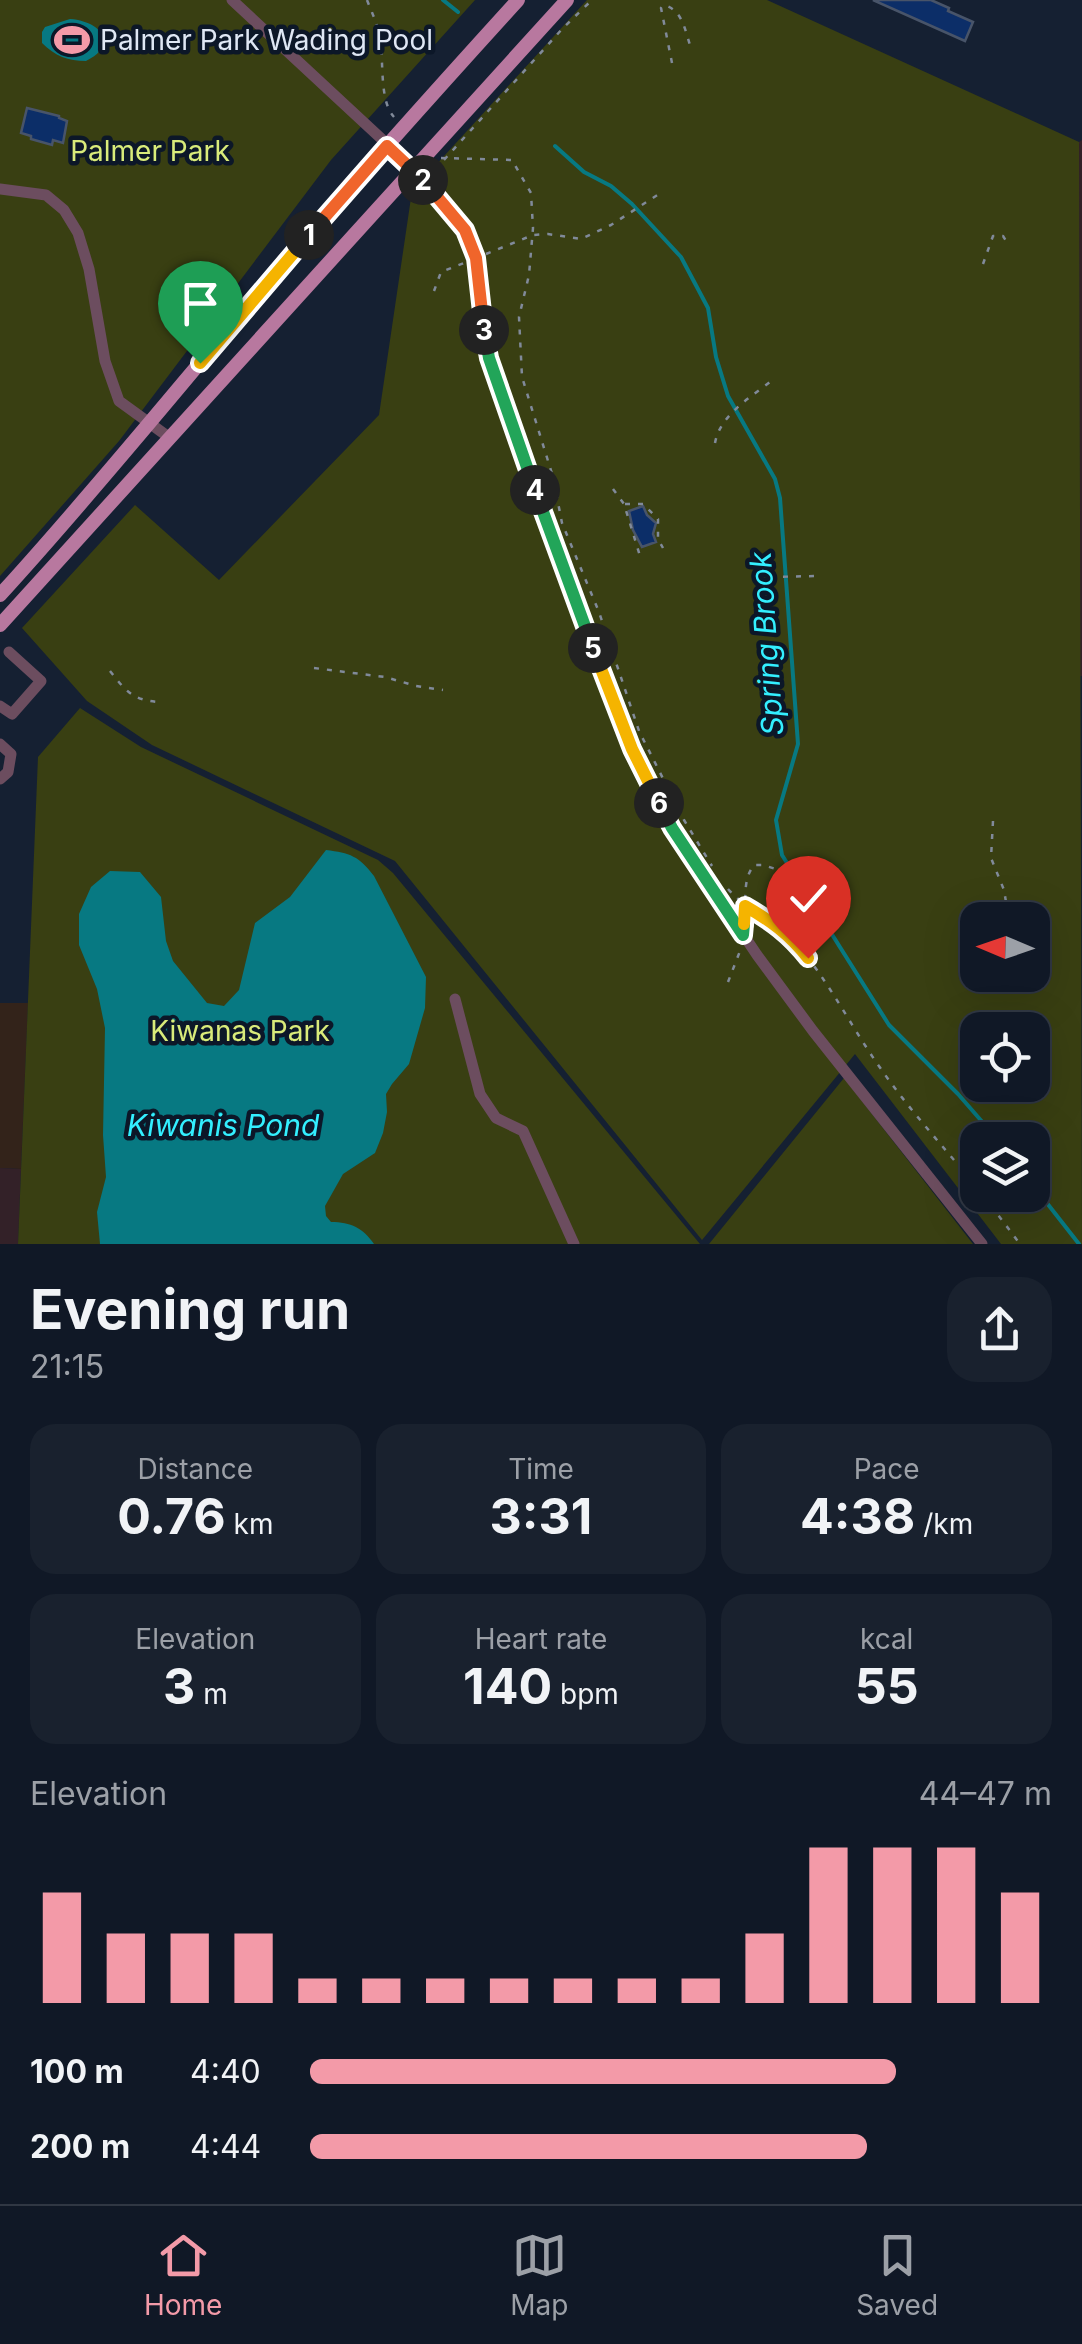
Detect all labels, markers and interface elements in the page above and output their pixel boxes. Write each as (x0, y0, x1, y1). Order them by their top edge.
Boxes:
sports icon: Palmer Park Wading Pool (53, 21, 91, 59)
place label: Palmer Park Wading Pool (100, 23, 433, 57)
park label: Palmer Park (70, 134, 230, 168)
pin: 2 (398, 155, 448, 205)
text: 2 (414, 163, 432, 197)
pin: 1 (284, 210, 334, 260)
text: 1 (303, 218, 315, 252)
pin (158, 261, 243, 364)
icon: arrive (173, 276, 228, 331)
pin: 3 (459, 305, 509, 355)
text: 3 (475, 313, 493, 347)
pin: 4 (510, 465, 560, 515)
text: 4 (526, 473, 544, 507)
water label: Spring Brook (742, 550, 790, 737)
pin: 5 (568, 623, 618, 673)
text: 5 (584, 631, 602, 665)
pin: 6 (634, 778, 684, 828)
text: 6 (650, 786, 668, 820)
pin (766, 856, 851, 959)
icon: check (781, 871, 836, 926)
north arrow (960, 902, 1050, 992)
map controls (960, 902, 1050, 1212)
button: locate (960, 1012, 1050, 1102)
park label: Kiwanas Park (150, 1014, 330, 1048)
water label: Kiwanis Pond (127, 1107, 320, 1143)
button: layers (960, 1122, 1050, 1212)
text: Evening run (30, 1276, 350, 1342)
button: share (947, 1277, 1052, 1382)
text: 21:15 (30, 1347, 104, 1386)
text: Distance (138, 1452, 253, 1486)
text: Time (508, 1452, 574, 1486)
text: Pace (854, 1452, 920, 1486)
text: 0.76 (117, 1486, 226, 1546)
text: 3:31 (490, 1486, 592, 1546)
text: 4:38 (800, 1486, 915, 1546)
text: km (226, 1507, 273, 1541)
text: /km (915, 1507, 973, 1541)
text: Elevation (135, 1622, 255, 1656)
text: Heart rate (475, 1622, 607, 1656)
text: kcal (860, 1622, 913, 1656)
text: 3 (163, 1656, 195, 1716)
text: 140 (463, 1656, 552, 1716)
text: 55 (855, 1656, 919, 1716)
text: m (195, 1677, 228, 1711)
text: bpm (552, 1677, 619, 1711)
text: Elevation (30, 1774, 167, 1813)
text: 44–47 m (919, 1774, 1052, 1813)
text: 100 m (30, 2052, 124, 2091)
text: 4:40 (190, 2052, 261, 2091)
text: 200 m (30, 2127, 130, 2166)
text: 4:44 (190, 2127, 261, 2166)
tab: Home (144, 2228, 222, 2322)
tab: Map (510, 2228, 568, 2322)
tab: Saved (856, 2228, 938, 2322)

